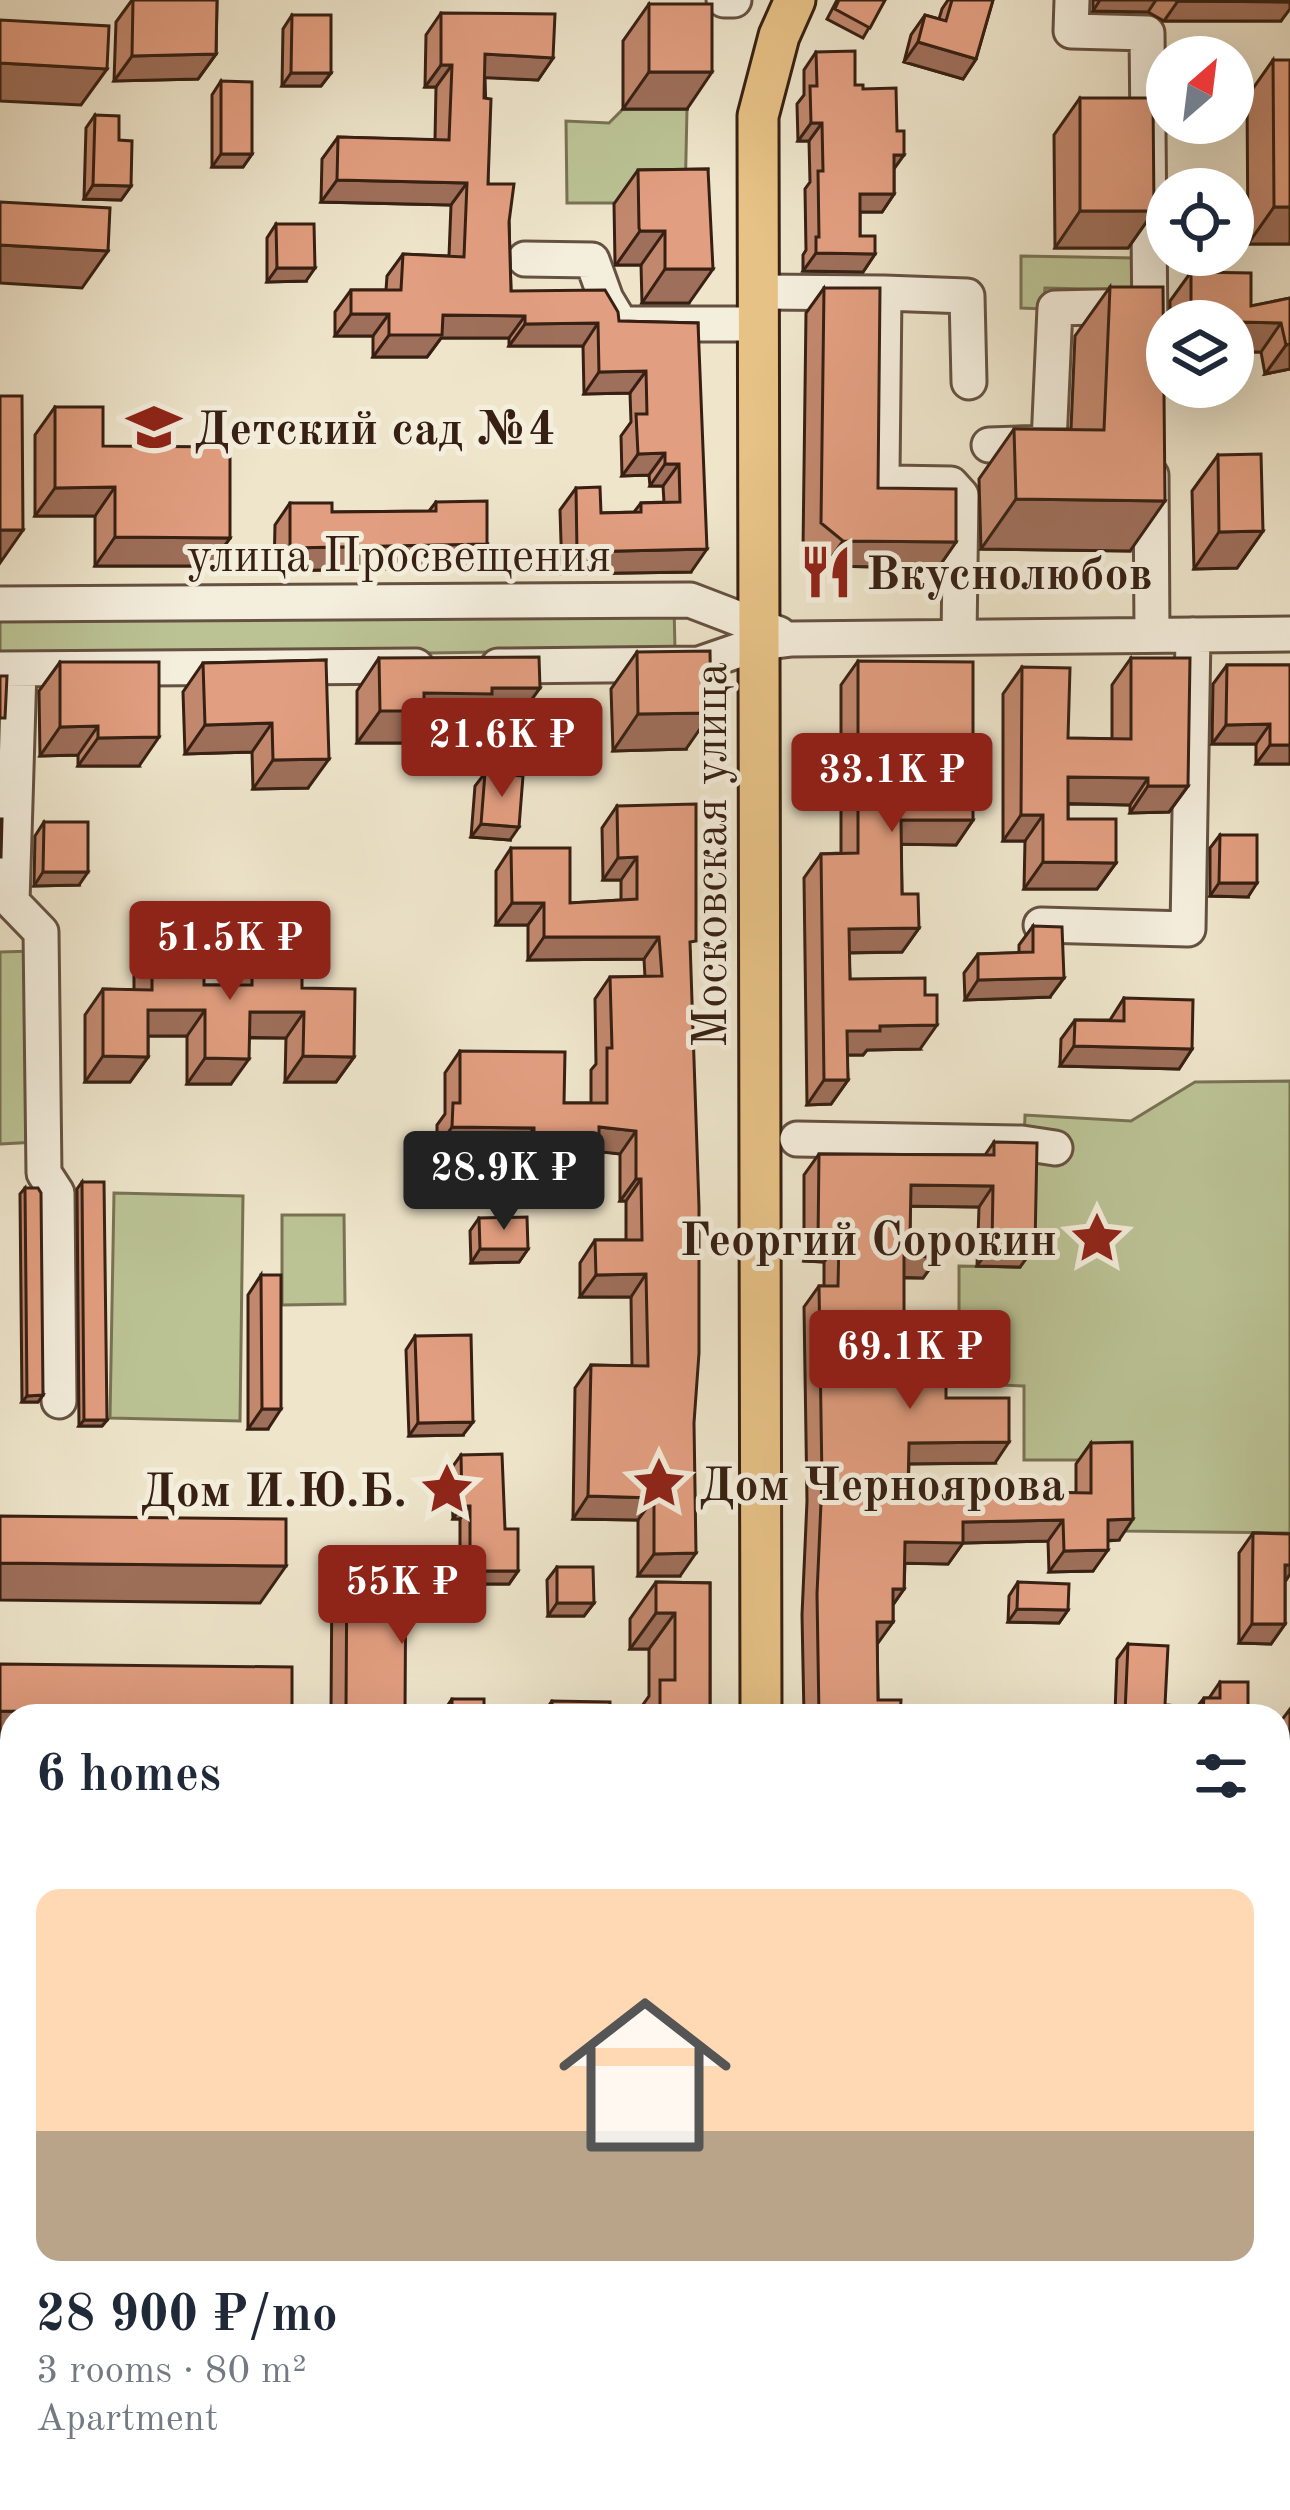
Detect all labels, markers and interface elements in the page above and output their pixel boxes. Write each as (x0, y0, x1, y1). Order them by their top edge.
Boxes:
north arrow (1146, 36, 1254, 144)
map controls (1146, 36, 1254, 408)
button: locate (1146, 168, 1254, 276)
button: layers (1146, 300, 1254, 408)
school or university icon: Детский сад №4 (125, 398, 183, 456)
place label: Детский сад №4 (194, 407, 556, 455)
street label: улица Просвещения (187, 534, 611, 582)
restaurant icon: Вкуснолюбов (797, 543, 855, 601)
place label: Вкуснолюбов (866, 552, 1153, 600)
street label: Московская улица (689, 662, 737, 1048)
pin: 21.6K ₽ (391, 698, 613, 800)
text: 21.6K ₽ (428, 717, 576, 756)
pin: 33.1K ₽ (781, 733, 1003, 835)
text: 33.1K ₽ (818, 752, 966, 791)
pin: 51.5K ₽ (119, 901, 341, 1003)
text: 51.5K ₽ (156, 920, 304, 959)
pin: 28.9K ₽ (393, 1131, 615, 1233)
text: 28.9K ₽ (430, 1150, 578, 1189)
place icon: Георгий Сорокин (1068, 1209, 1126, 1267)
place label: Георгий Сорокин (679, 1218, 1057, 1266)
pin: 69.1K ₽ (799, 1310, 1021, 1412)
text: 69.1K ₽ (836, 1329, 984, 1368)
place icon: Дом Черноярова (630, 1454, 688, 1512)
place icon: Дом И.Ю.Б. (418, 1460, 476, 1518)
place label: Дом Черноярова (699, 1463, 1065, 1511)
place label: Дом И.Ю.Б. (140, 1469, 407, 1517)
pin: 55K ₽ (318, 1545, 486, 1647)
text: 55K ₽ (345, 1564, 459, 1603)
icon: filters (1188, 1743, 1254, 1809)
text: 6 homes (36, 1751, 221, 1802)
icon: home (537, 1967, 753, 2183)
text: 28 900 ₽/mo (36, 2291, 338, 2342)
text: 3 rooms · 80 m² (36, 2352, 307, 2391)
text: Apartment (36, 2400, 219, 2439)

